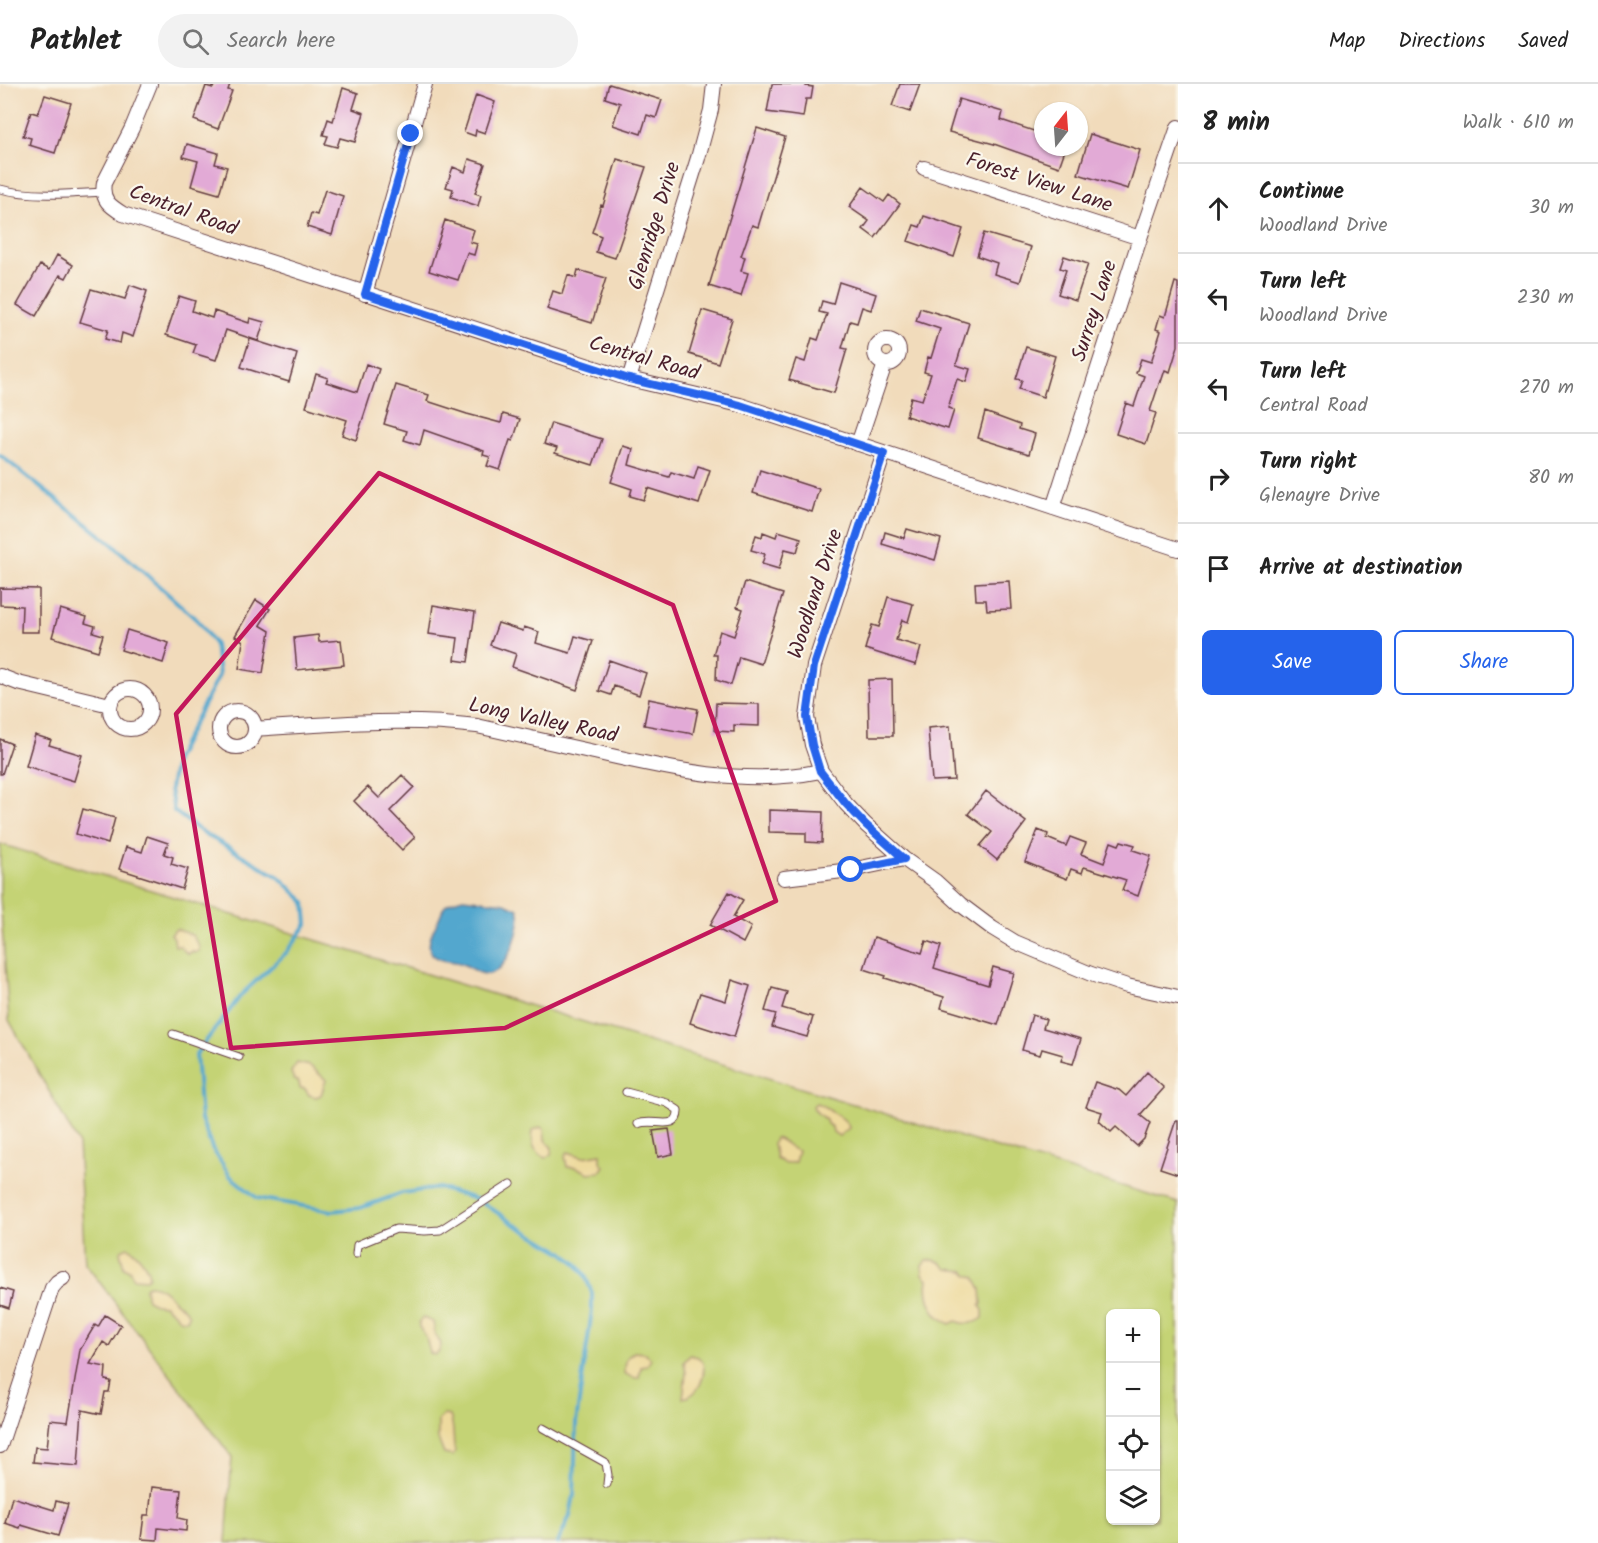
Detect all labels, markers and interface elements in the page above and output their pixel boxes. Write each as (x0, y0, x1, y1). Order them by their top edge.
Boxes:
search box (158, 14, 578, 68)
text: Pathlet (30, 19, 122, 64)
text: Search here (227, 24, 335, 59)
icon: search (179, 25, 212, 58)
text: Map (1329, 25, 1365, 58)
text: Directions (1398, 25, 1485, 58)
text: Saved (1518, 25, 1568, 58)
north arrow (1034, 102, 1088, 156)
text: 8 min (1202, 102, 1270, 144)
text: Walk · 610 m (1463, 107, 1574, 139)
route end (397, 120, 423, 146)
street label: Forest View Lane (961, 144, 1117, 222)
street label: Glenridge Drive (620, 157, 690, 294)
text: Continue (1259, 175, 1344, 210)
street label: Central Road (124, 176, 243, 246)
icon: ahead (1202, 192, 1235, 225)
text: 30 m (1529, 192, 1574, 224)
text: Woodland Drive (1259, 210, 1387, 242)
street label: Surrey Lane (1063, 256, 1127, 366)
text: Turn left (1259, 265, 1346, 300)
icon: left (1202, 282, 1235, 315)
text: 230 m (1517, 282, 1574, 314)
text: Woodland Drive (1259, 300, 1387, 332)
street label: Central Road (585, 327, 704, 391)
text: Turn left (1259, 355, 1346, 390)
icon: left (1202, 372, 1235, 405)
text: 270 m (1519, 372, 1574, 404)
text: Central Road (1259, 390, 1367, 422)
text: Turn right (1259, 445, 1357, 480)
icon: right (1202, 462, 1235, 495)
text: 80 m (1528, 462, 1574, 494)
text: Glenayre Drive (1259, 480, 1380, 512)
street label: Woodland Drive (779, 524, 853, 663)
text: Arrive at destination (1259, 551, 1462, 586)
icon: arrive (1202, 552, 1235, 585)
button: Save (1202, 630, 1382, 695)
button: Share (1394, 630, 1574, 695)
street label: Long Valley Road (465, 689, 621, 753)
route start (837, 856, 863, 882)
map controls (1106, 1309, 1160, 1525)
button: + (1106, 1309, 1160, 1363)
button: − (1106, 1363, 1160, 1417)
button: locate (1106, 1417, 1160, 1471)
button: layers (1106, 1471, 1160, 1525)

